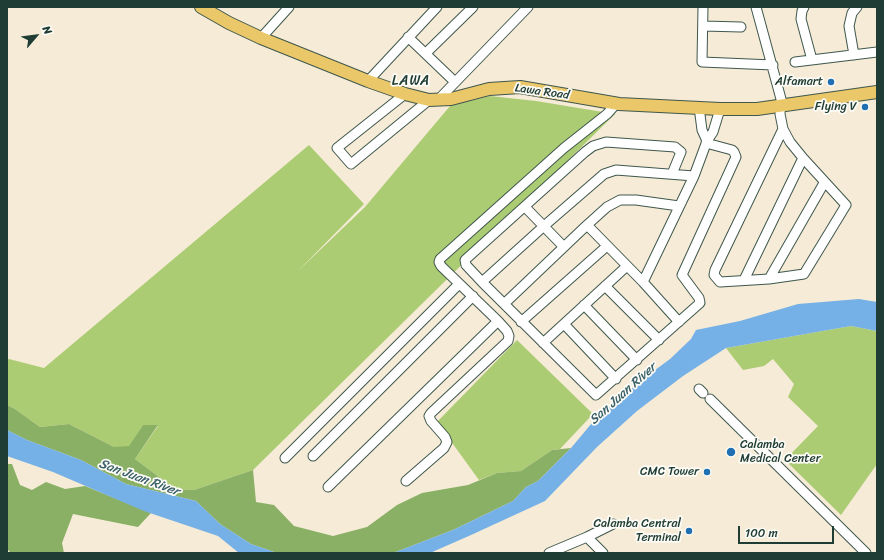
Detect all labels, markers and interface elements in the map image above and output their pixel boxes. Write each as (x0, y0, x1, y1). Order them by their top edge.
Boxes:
north arrow (16, 16, 56, 56)
text: N (37, 22, 57, 38)
district label: LAWA (391, 73, 431, 89)
place label: Alfamart (775, 75, 823, 89)
marker: Alfamart (826, 77, 836, 87)
street label: Lawa Road (514, 81, 570, 103)
place label: Flying V (815, 100, 857, 114)
marker: Flying V (860, 102, 870, 112)
water label: San Juan River (586, 360, 660, 428)
place label: Calamba Medical Center (740, 438, 821, 466)
marker: Calamba Medical Center (725, 446, 737, 458)
water label: San Juan River (97, 456, 181, 500)
place label: CMC Tower (640, 465, 699, 479)
marker: CMC Tower (702, 467, 712, 477)
place label: Calamba Central Terminal (594, 517, 681, 545)
scale bar (740, 518, 836, 544)
text: 100 m (745, 522, 778, 544)
marker: Calamba Central Terminal (684, 526, 694, 536)

